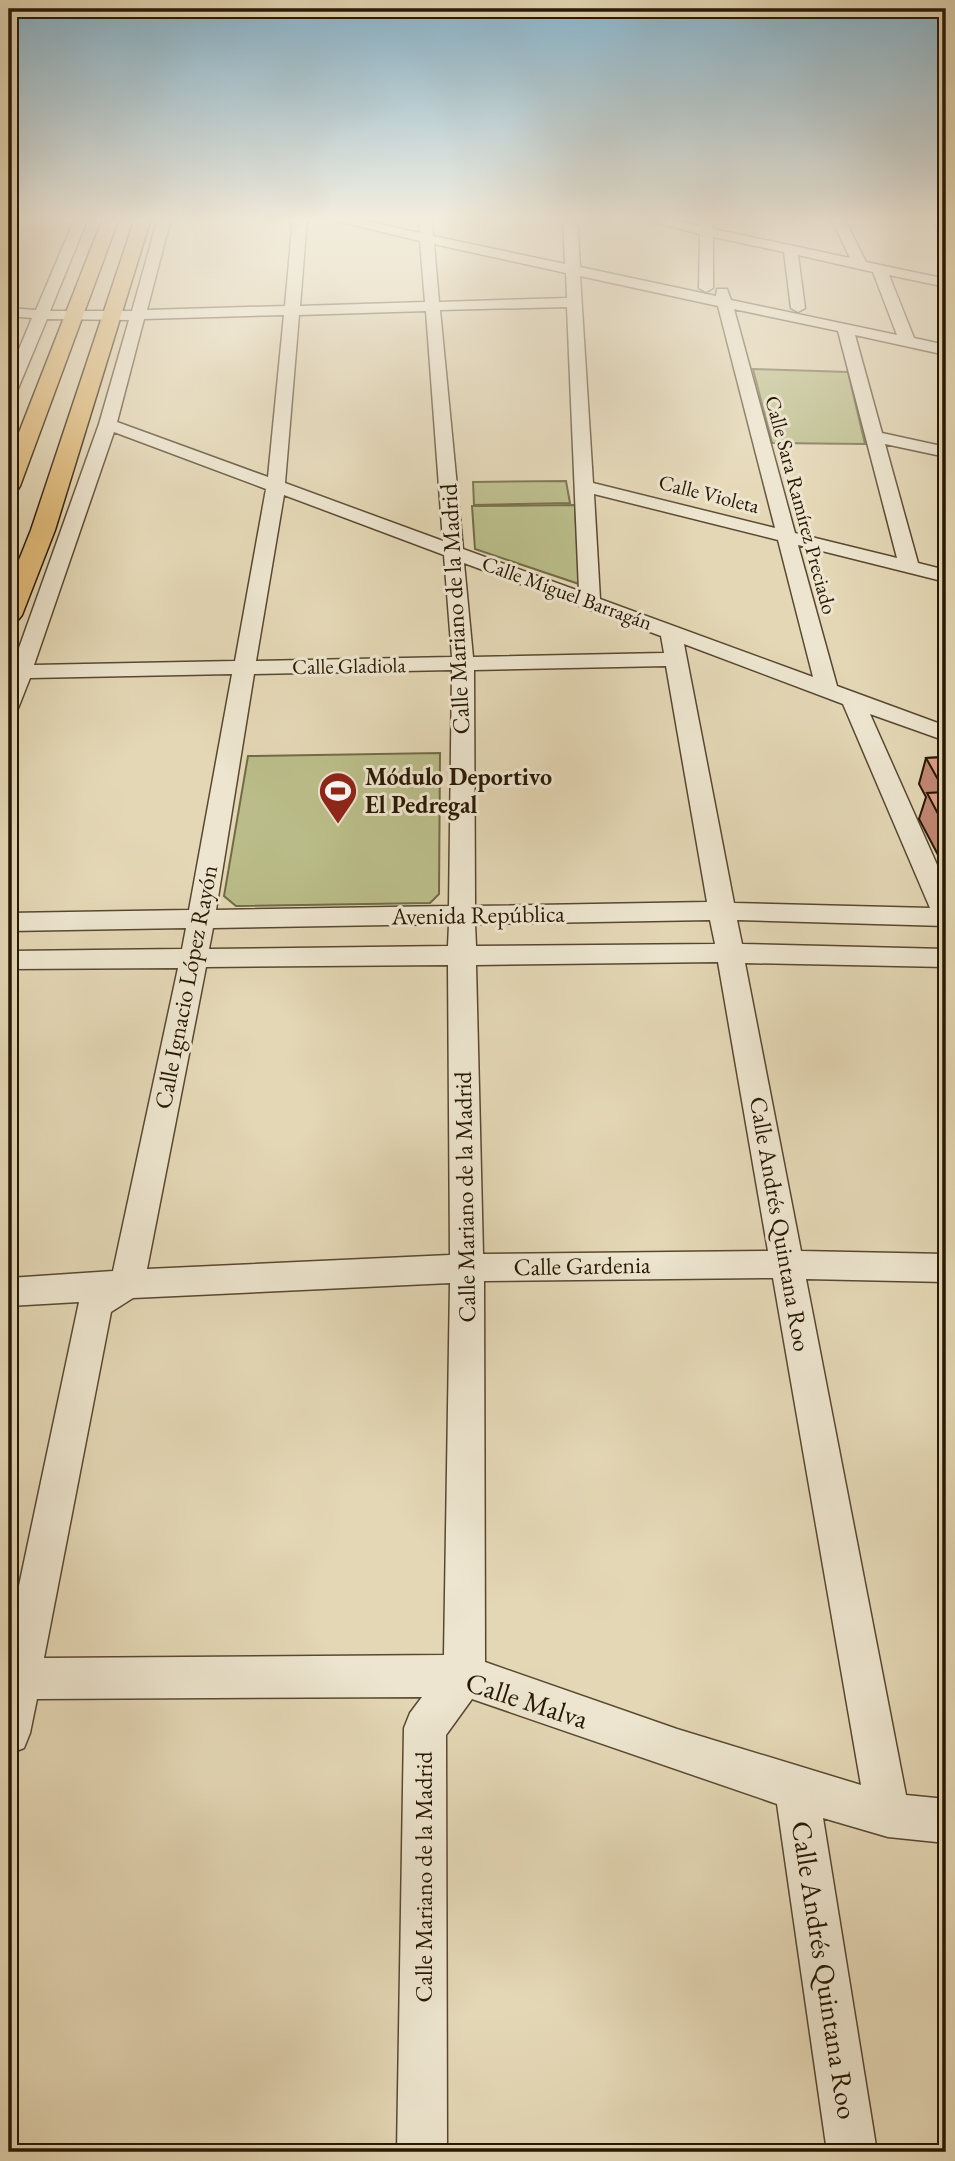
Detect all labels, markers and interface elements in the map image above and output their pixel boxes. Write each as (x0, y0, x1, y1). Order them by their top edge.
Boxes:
street label: Calle Sara Ramírez Preciado (759, 393, 844, 617)
street label: Calle Violeta (656, 468, 763, 519)
street label: Calle Mariano de la Madrid (432, 482, 477, 735)
street label: Calle Miguel Barragán (478, 549, 656, 636)
street label: Calle Gladiola (292, 651, 407, 680)
place label: Módulo Deportivo El Pedregal (365, 761, 552, 821)
sports icon: Módulo Deportivo El Pedregal (317, 770, 359, 825)
street label: Calle Ignacio López Rayón (147, 862, 224, 1112)
street label: Avenida República (390, 897, 565, 932)
street label: Calle Mariano de la Madrid (447, 1070, 482, 1323)
street label: Calle Andrés Quintana Roo (743, 1094, 818, 1354)
street label: Calle Gardenia (513, 1249, 651, 1282)
street label: Calle Malva (461, 1663, 594, 1737)
street label: Calle Mariano de la Madrid (408, 1751, 439, 2003)
street label: Calle Andrés Quintana Roo (784, 1818, 866, 2122)

